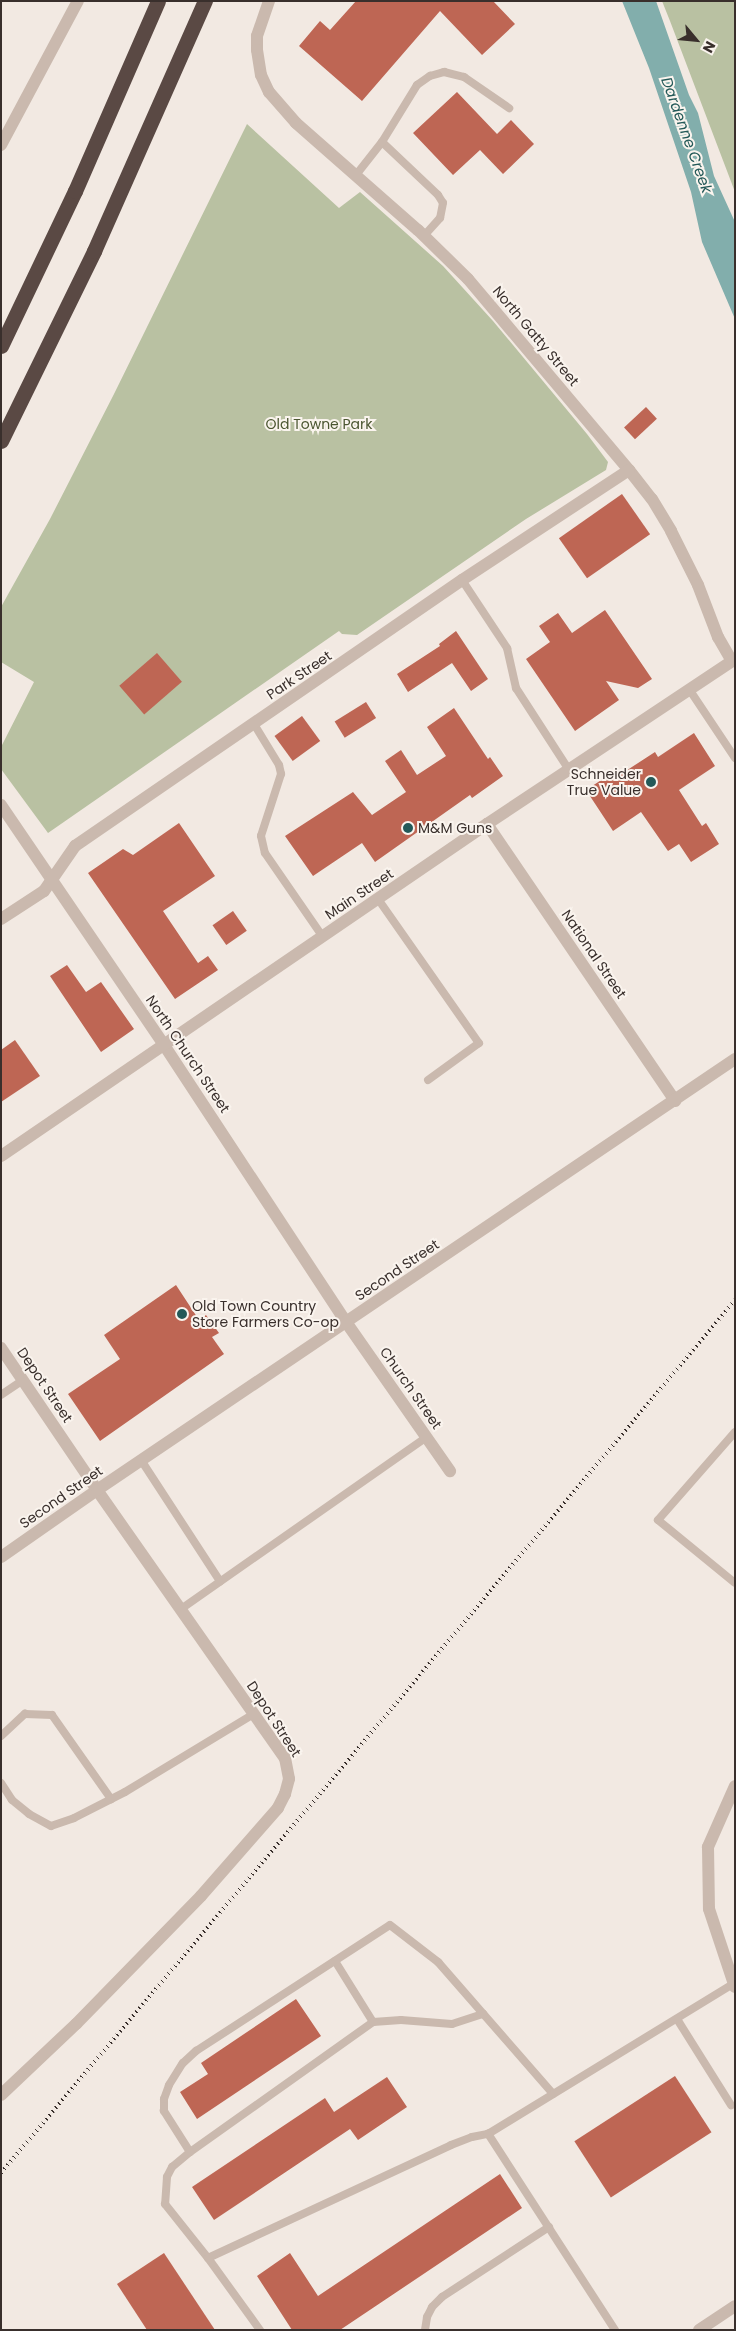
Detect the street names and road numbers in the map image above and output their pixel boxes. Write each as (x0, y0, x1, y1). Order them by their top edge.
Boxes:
street label: North Gatty Street (489, 283, 583, 389)
street label: Park Street (263, 647, 335, 703)
street label: Main Street (322, 865, 396, 923)
street label: National Street (558, 906, 630, 1002)
street label: North Church Street (142, 992, 234, 1116)
street label: Second Street (352, 1236, 442, 1304)
street label: Depot Street (14, 1344, 76, 1426)
street label: Church Street (377, 1344, 445, 1432)
street label: Second Street (16, 1462, 106, 1532)
street label: Depot Street (243, 1678, 305, 1760)

